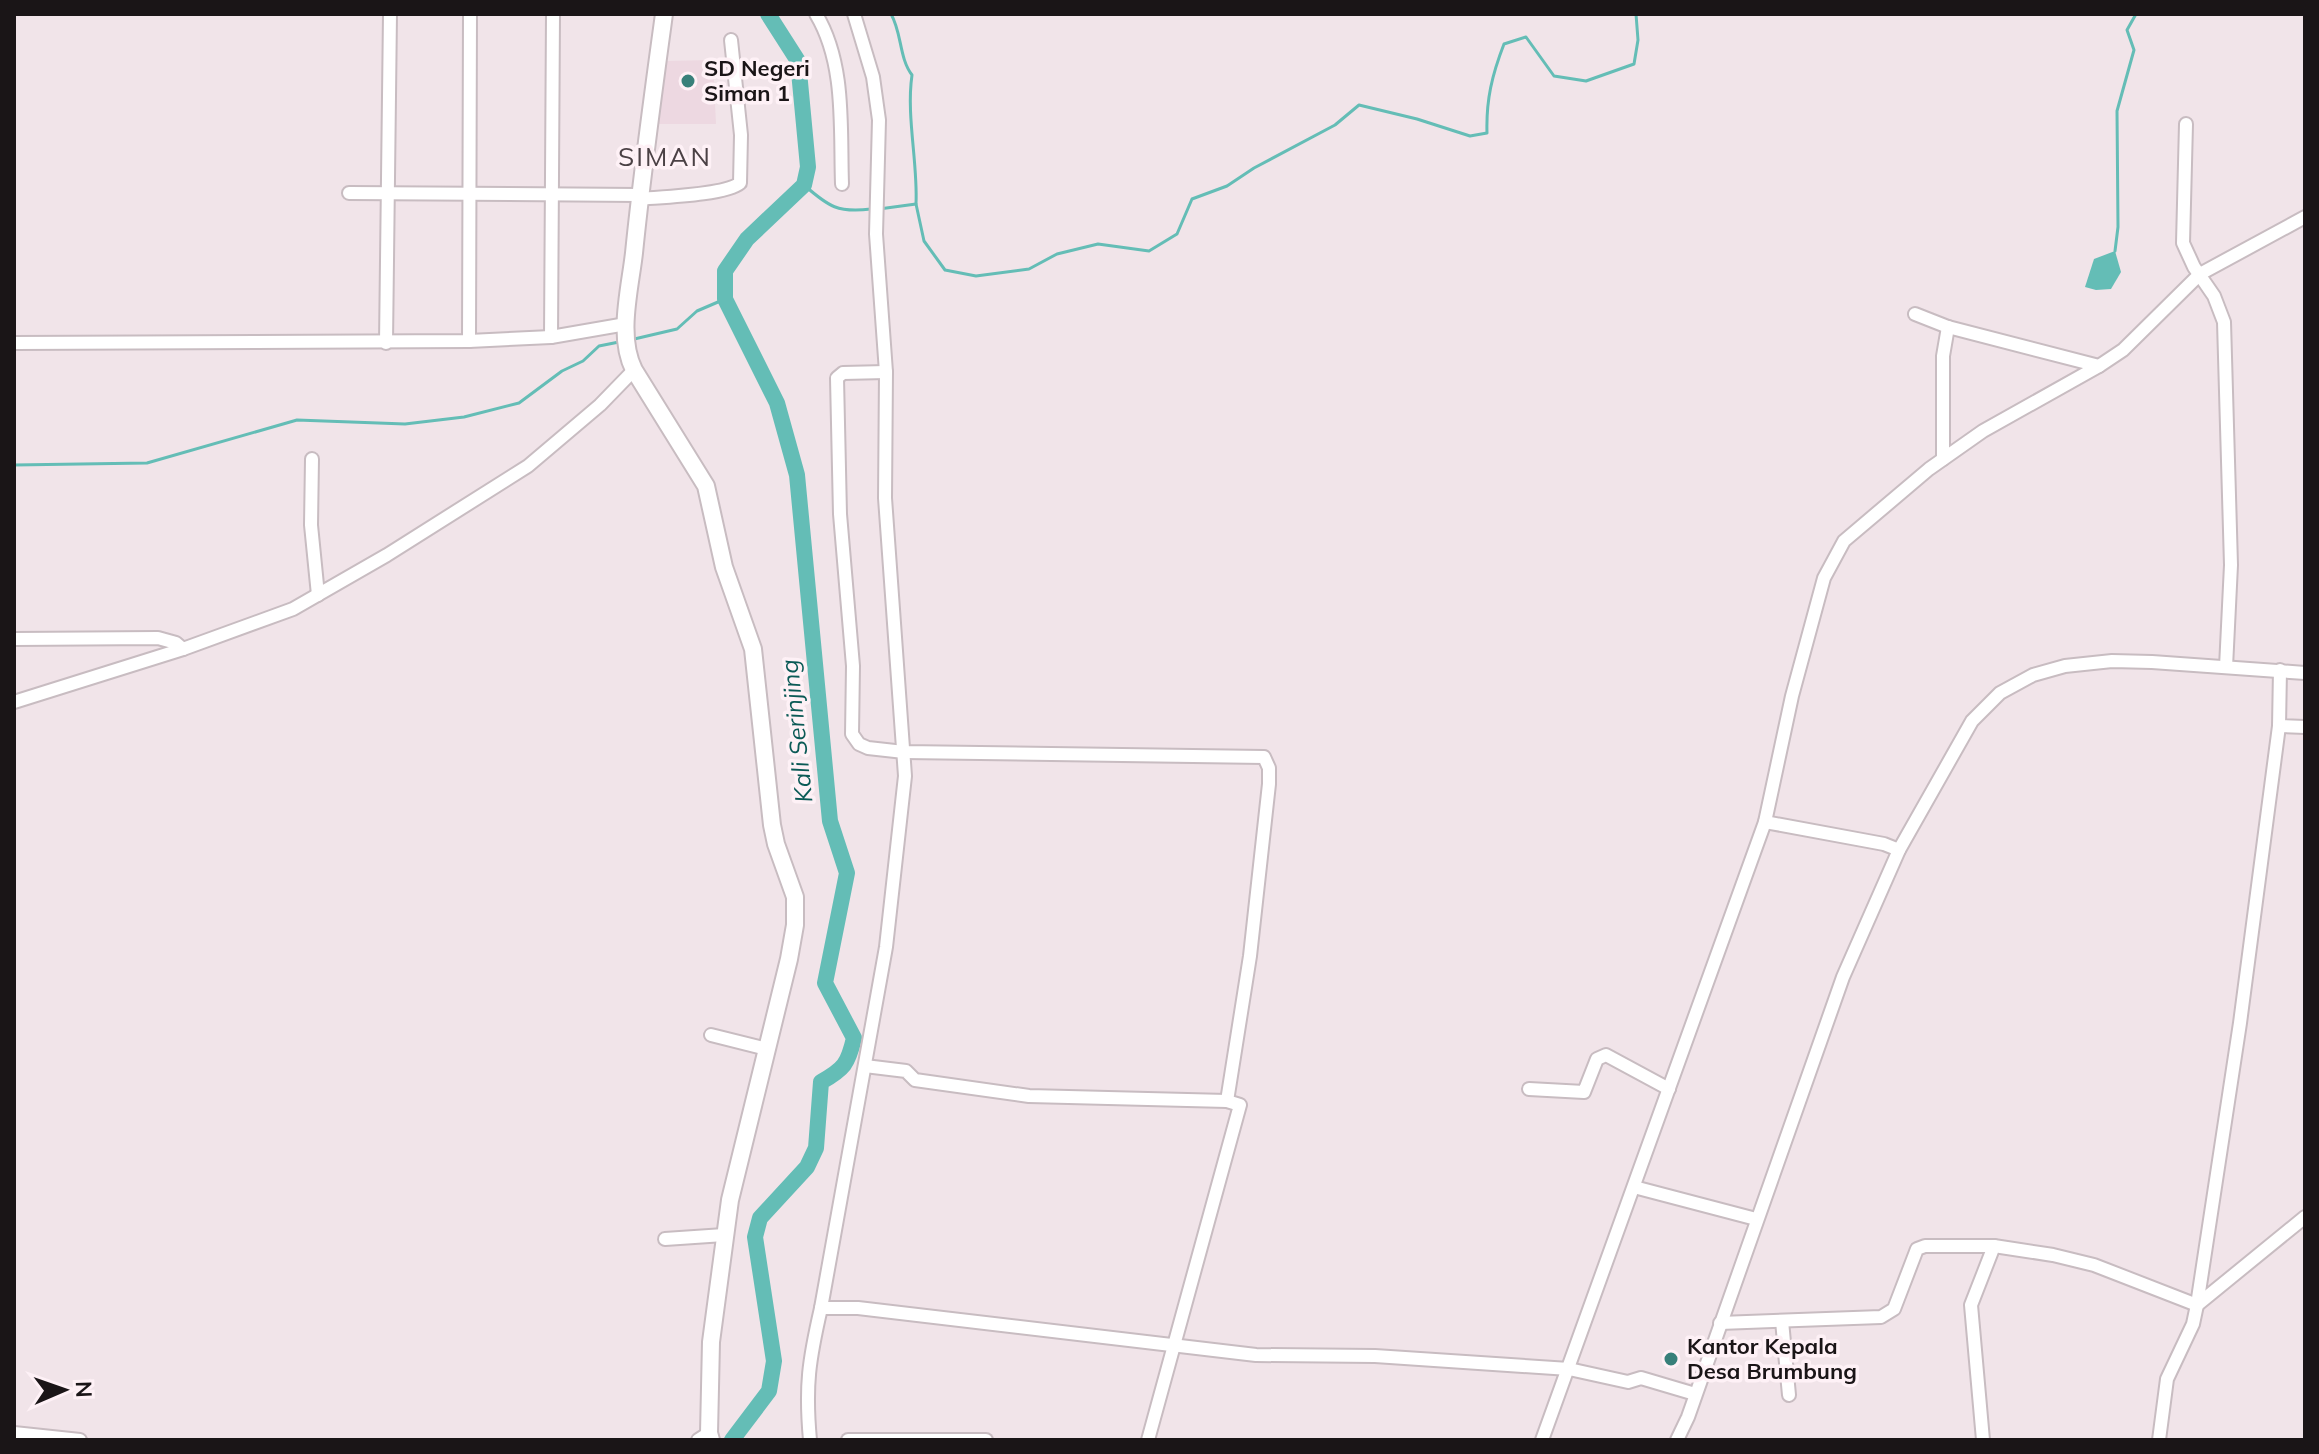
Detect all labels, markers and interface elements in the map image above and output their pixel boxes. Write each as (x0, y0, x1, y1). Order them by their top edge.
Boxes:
place label: SD Negeri Siman 1 (704, 54, 810, 107)
marker: SD Negeri Siman 1 (679, 72, 697, 90)
district label: SIMAN (618, 140, 712, 173)
water label: Kali Serinjing (774, 658, 818, 804)
place label: Kantor Kepala Desa Brumbung (1687, 1332, 1857, 1385)
north arrow (24, 1350, 104, 1430)
marker: Kantor Kepala Desa Brumbung (1662, 1350, 1680, 1368)
text: N (70, 1381, 98, 1398)

